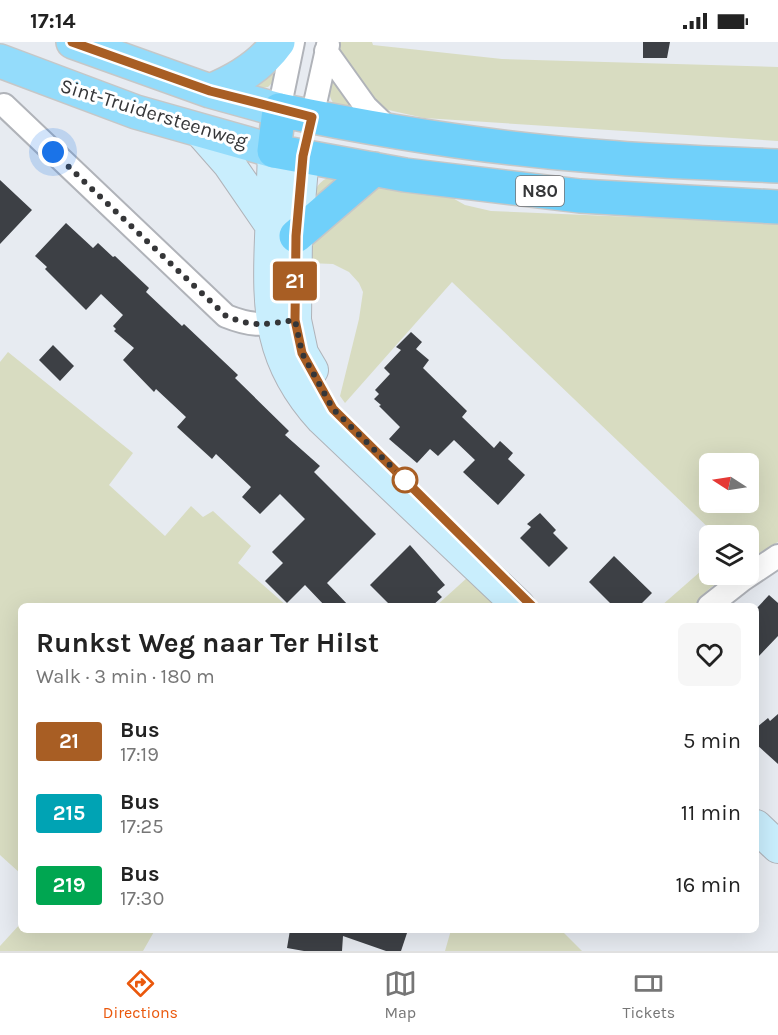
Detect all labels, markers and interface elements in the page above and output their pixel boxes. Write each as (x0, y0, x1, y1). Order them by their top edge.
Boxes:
text: 17:14 (30, 8, 76, 34)
street label: Sint-Truidersteenweg (57, 74, 250, 153)
your location (38, 137, 68, 167)
road number: N80 (516, 176, 564, 206)
line badge: 21 (268, 262, 322, 300)
text: 21 (285, 269, 305, 293)
north arrow (699, 453, 759, 513)
map controls (699, 453, 759, 585)
unlabelled marker (392, 467, 418, 493)
button: layers (699, 525, 759, 585)
button: heart (678, 623, 741, 686)
text: Runkst Weg naar Ter Hilst (36, 626, 379, 659)
text: Walk · 3 min · 180 m (36, 665, 215, 688)
text: Bus (120, 717, 160, 743)
text: 5 min (683, 728, 741, 754)
text: 21 (59, 729, 79, 753)
text: 17:19 (120, 743, 159, 766)
text: Bus (120, 789, 160, 815)
text: 11 min (681, 800, 741, 826)
text: 215 (53, 801, 85, 825)
text: 17:25 (120, 815, 164, 838)
text: Bus (120, 861, 160, 887)
text: 16 min (675, 872, 741, 898)
text: 219 (52, 873, 86, 897)
text: 17:30 (120, 887, 164, 910)
tab: Directions (103, 967, 178, 1022)
tab: Map (384, 967, 417, 1022)
tab: Tickets (622, 967, 675, 1022)

